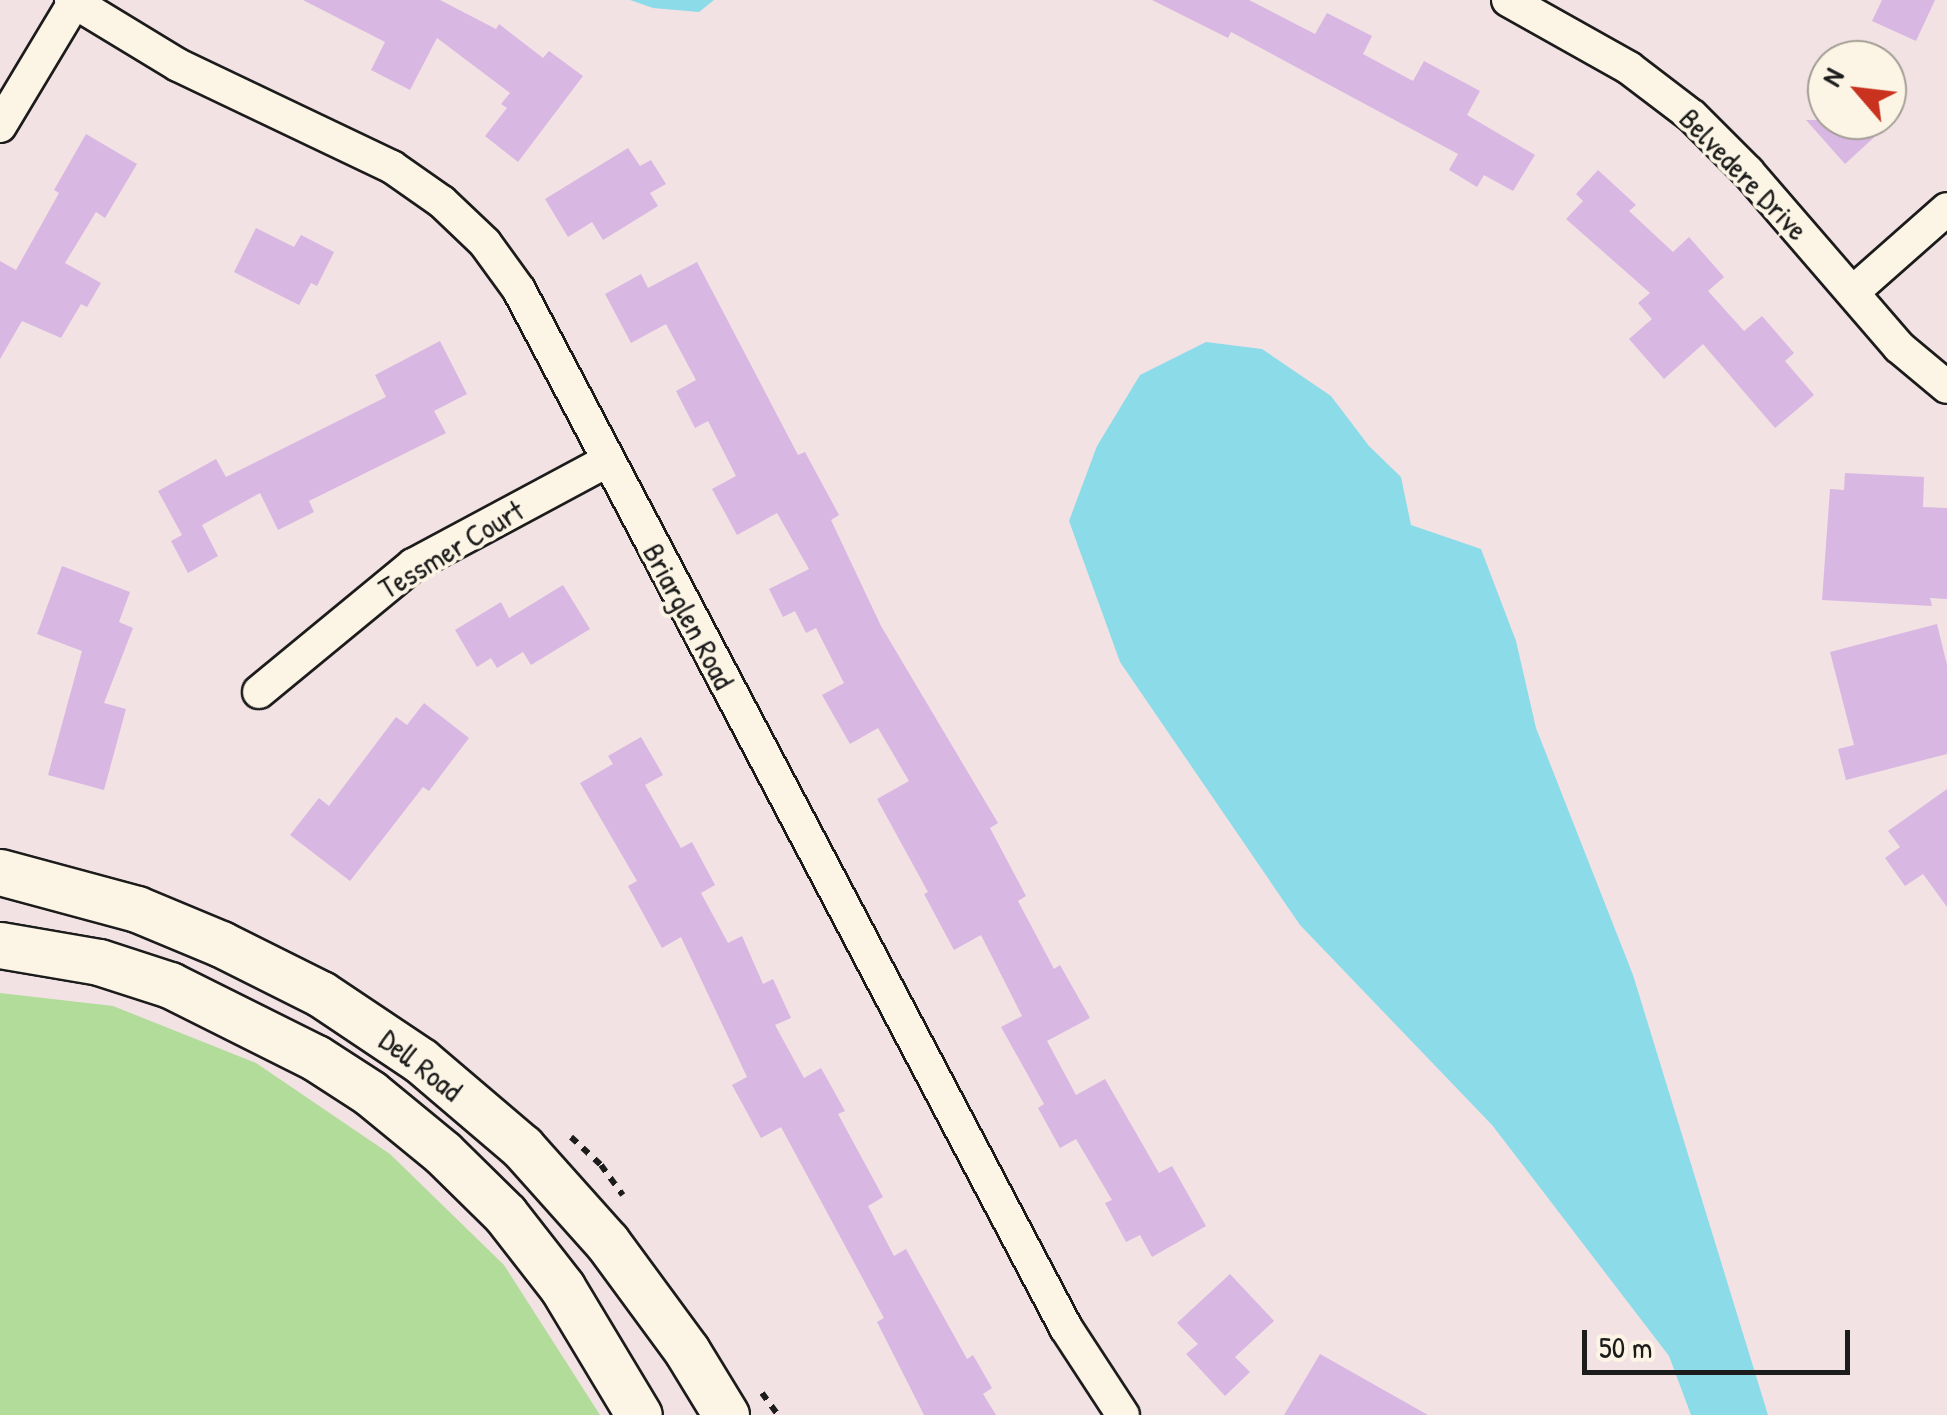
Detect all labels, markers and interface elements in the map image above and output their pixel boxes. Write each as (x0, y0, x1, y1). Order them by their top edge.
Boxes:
north arrow (1807, 40, 1907, 140)
text: N (1812, 61, 1853, 92)
street label: Belvedere Drive (1672, 101, 1816, 247)
street label: Tessmer Court (372, 492, 530, 606)
street label: Briarglen Road (636, 537, 742, 695)
street label: Dell Road (372, 1022, 470, 1108)
scale bar (1587, 1310, 1854, 1372)
text: 50 m (1599, 1327, 1652, 1367)

